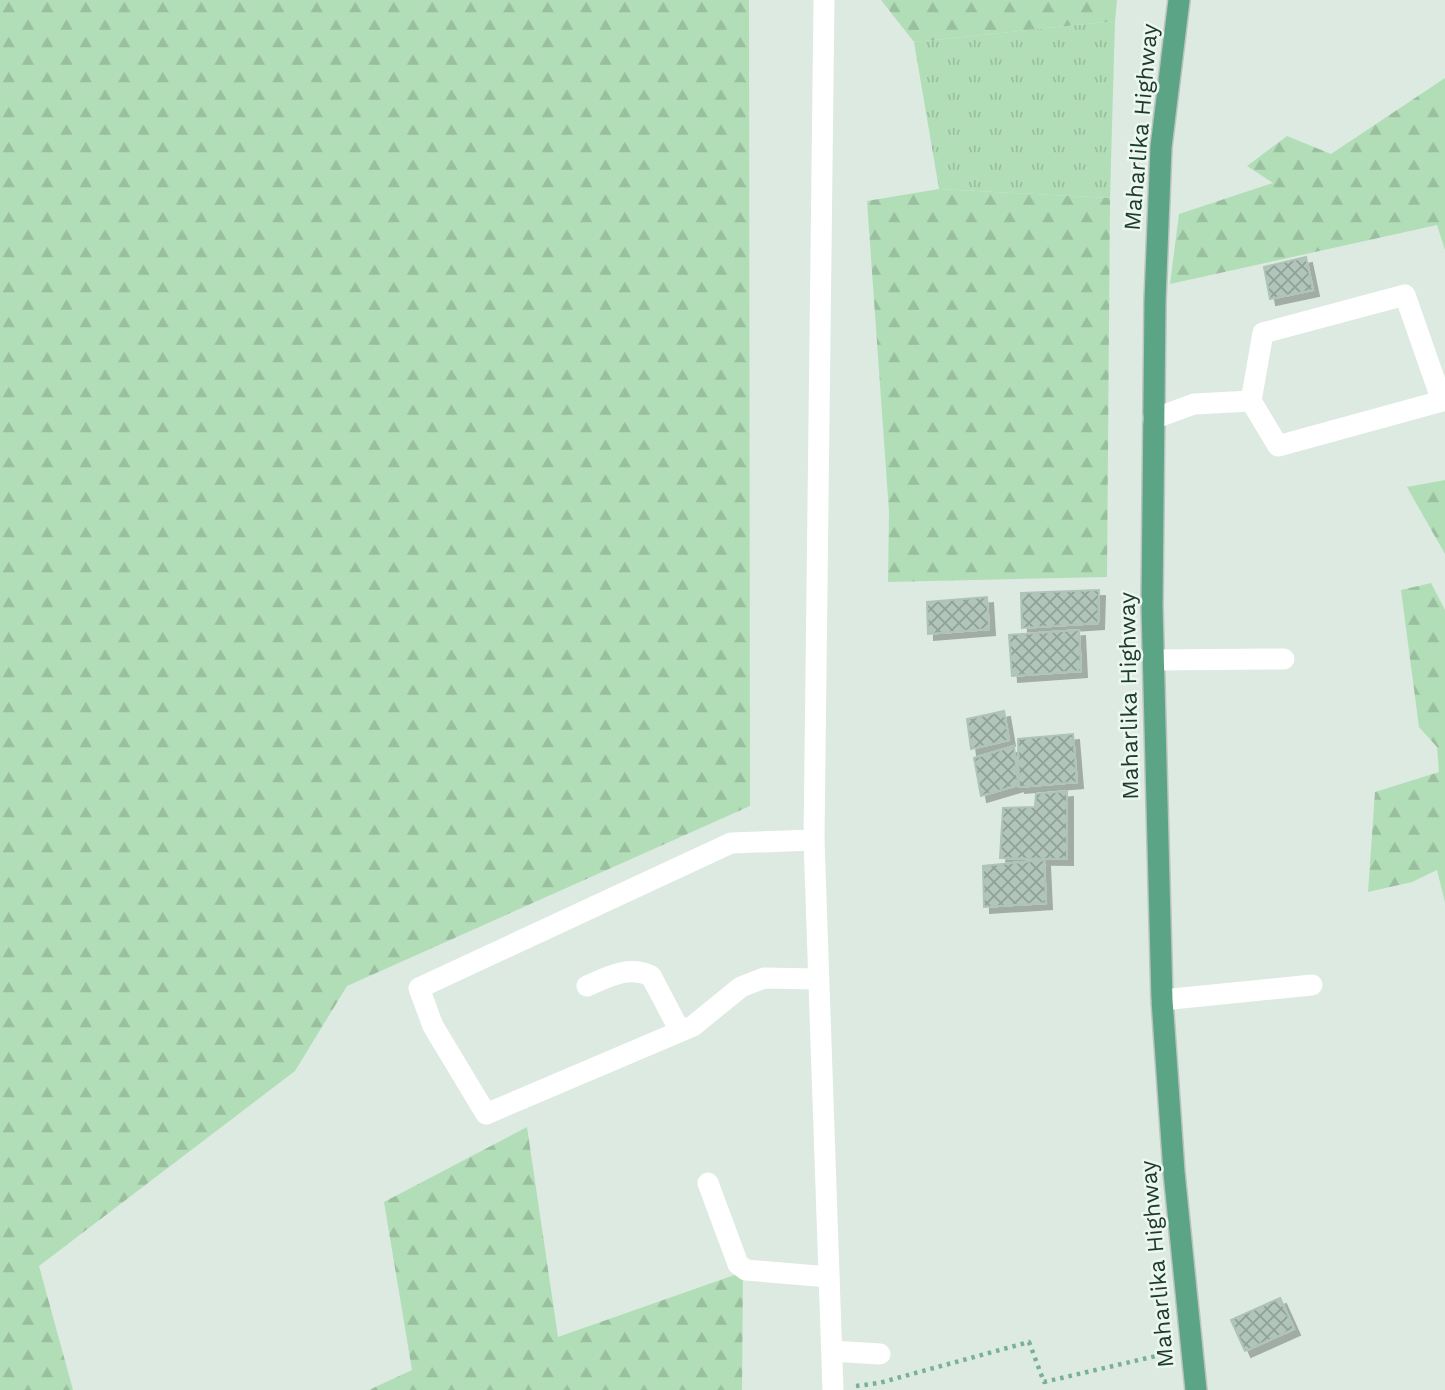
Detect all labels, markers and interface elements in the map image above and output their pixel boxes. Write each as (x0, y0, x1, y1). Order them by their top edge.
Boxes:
street label: Maharlika Highway (1118, 22, 1164, 232)
street label: Maharlika Highway (1114, 592, 1144, 800)
street label: Maharlika Highway (1134, 1159, 1180, 1369)

